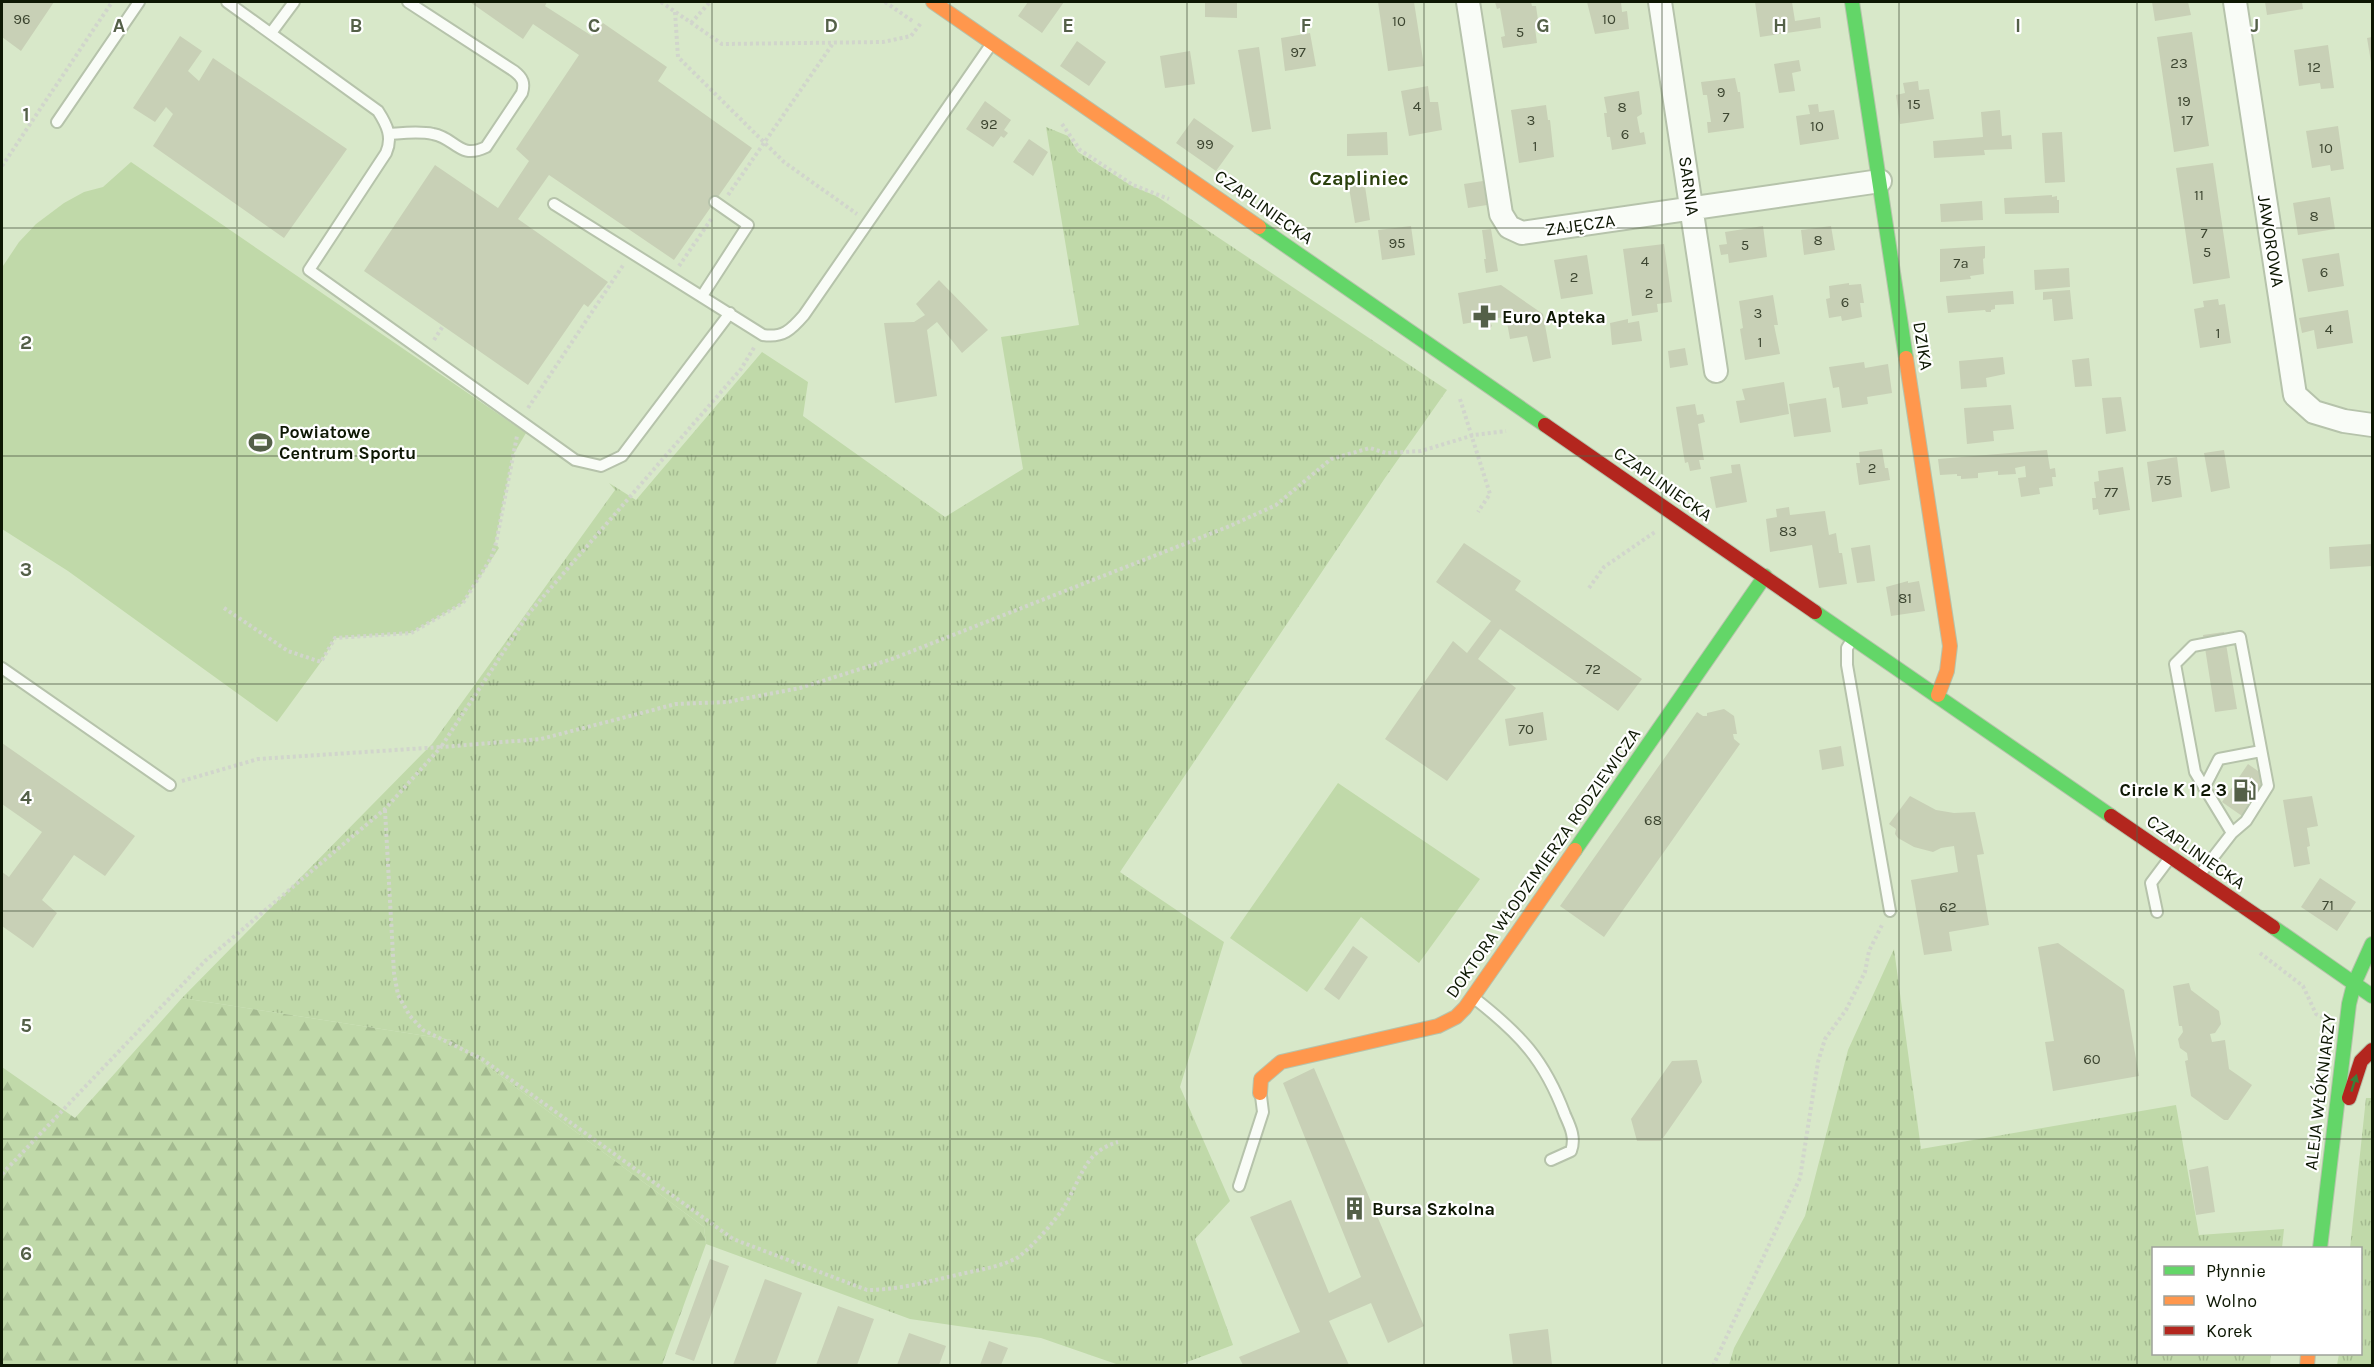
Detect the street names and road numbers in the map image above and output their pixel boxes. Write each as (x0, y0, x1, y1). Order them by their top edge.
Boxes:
street label: SARNIA (1674, 155, 1704, 217)
street label: CZAPLINIECKA (1210, 165, 1318, 249)
street label: JAWOROWA (2253, 193, 2289, 289)
street label: ZAJĘCZA (1544, 209, 1616, 241)
street label: DZIKA (1908, 320, 1938, 372)
street label: CZAPLINIECKA (1609, 442, 1717, 526)
street label: DOKTORA WŁODZIMIERZA RODZIEWICZA (1441, 724, 1645, 1002)
street label: CZAPLINIECKA (2142, 810, 2250, 894)
street label: ALEJA WŁÓKNIARZY (2299, 1012, 2341, 1171)

